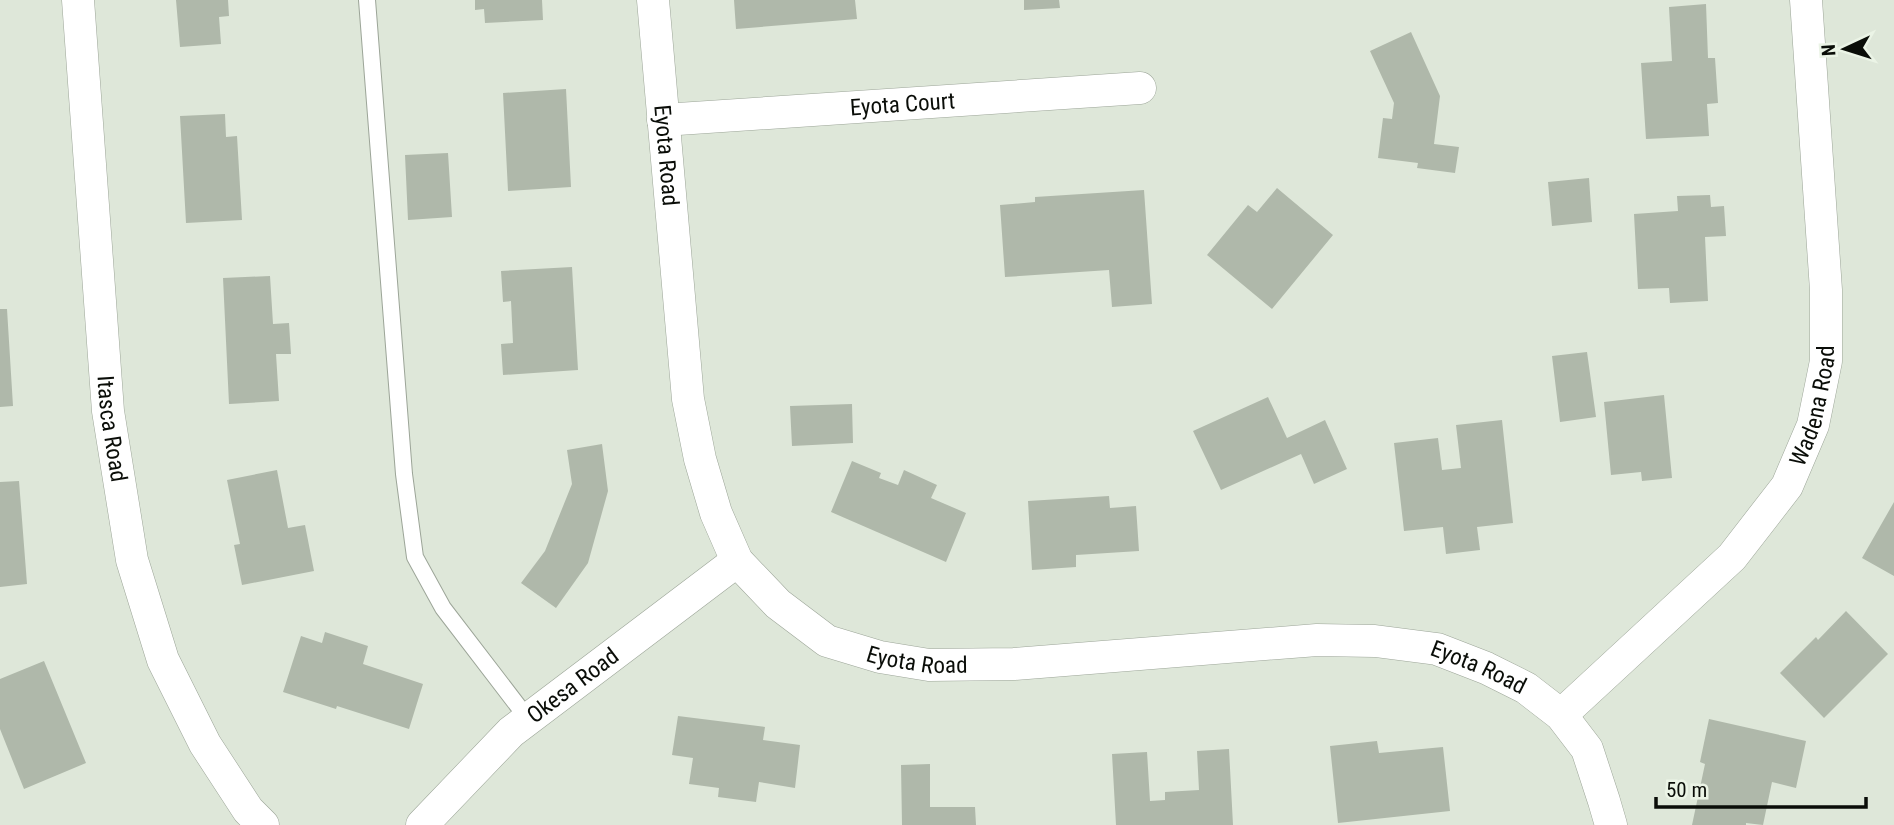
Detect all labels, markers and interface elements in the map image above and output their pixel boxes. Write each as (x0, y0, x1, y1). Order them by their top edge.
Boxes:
north arrow (1810, 14, 1880, 84)
text: N (1817, 44, 1840, 57)
street label: Eyota Court (849, 87, 956, 121)
street label: Eyota Road (648, 104, 684, 207)
street label: Wadena Road (1784, 345, 1841, 470)
street label: Itasca Road (91, 374, 132, 484)
street label: Eyota Road (1427, 635, 1531, 700)
street label: Eyota Road (863, 641, 968, 680)
street label: Okesa Road (522, 642, 624, 729)
scale bar (1656, 766, 1866, 810)
text: 50 m (1666, 778, 1707, 802)

